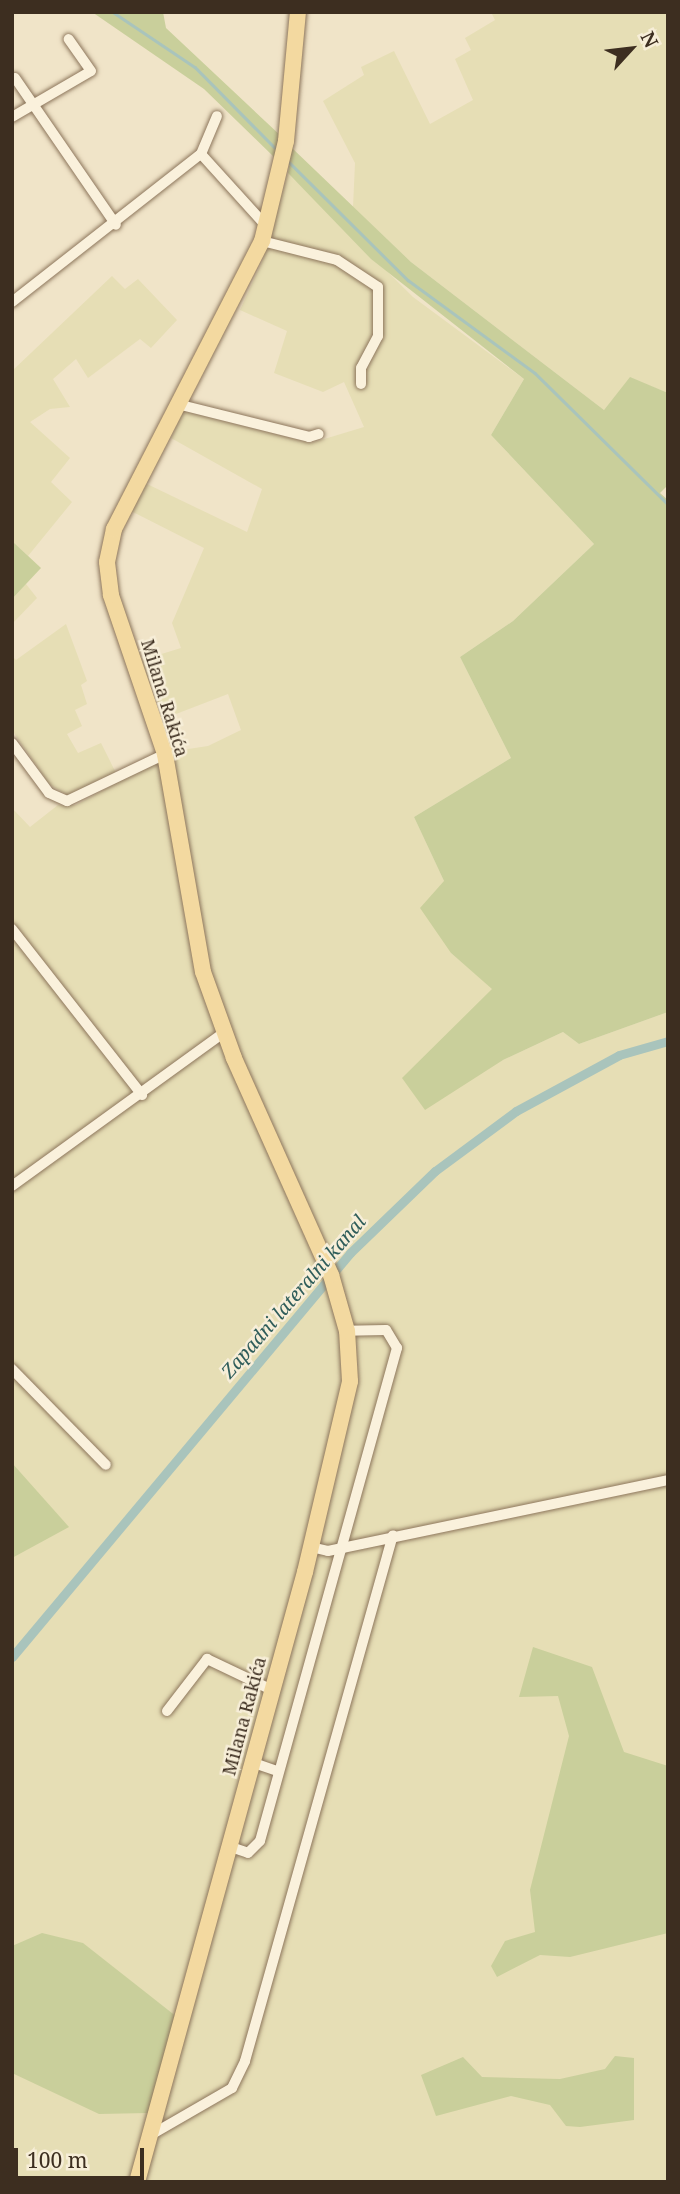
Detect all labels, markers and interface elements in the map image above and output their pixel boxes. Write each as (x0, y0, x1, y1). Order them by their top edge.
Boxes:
north arrow (596, 14, 666, 84)
text: N (635, 27, 665, 52)
street label: Milana Rakića (137, 637, 193, 759)
water label: Zapadni lateralni kanal (217, 1211, 371, 1383)
street label: Milana Rakića (218, 1654, 270, 1778)
scale bar (18, 2134, 147, 2178)
text: 100 m (27, 2146, 88, 2174)

